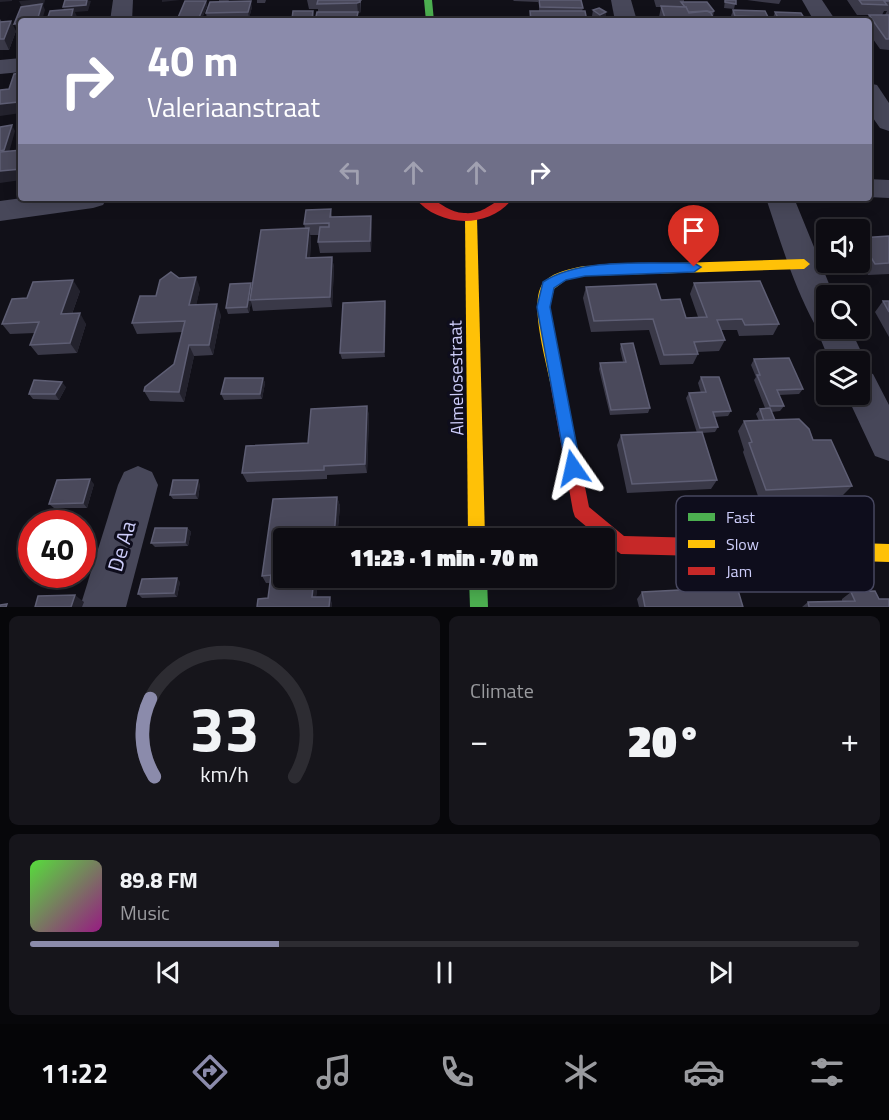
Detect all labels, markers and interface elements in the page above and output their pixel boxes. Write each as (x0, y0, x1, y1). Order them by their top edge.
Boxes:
text: 40 m (147, 28, 239, 92)
icon: right (48, 42, 126, 120)
text: Valeriaanstraat (147, 86, 320, 127)
icon: left (334, 156, 367, 189)
icon: ahead (397, 156, 430, 189)
icon: ahead (460, 156, 493, 189)
icon: right (523, 156, 556, 189)
pin (668, 205, 719, 267)
icon: arrive (677, 214, 710, 247)
map controls (816, 219, 870, 405)
button: sound (816, 219, 870, 273)
button: search (816, 285, 870, 339)
street label: Almelosestraat (441, 319, 471, 436)
button: layers (816, 351, 870, 405)
position arrow (541, 436, 605, 500)
legend (676, 496, 874, 592)
text: Fast (726, 505, 755, 529)
speed limit sign: 40 (18, 510, 96, 588)
street label: De Aa (98, 516, 144, 575)
text: Slow (726, 532, 759, 556)
text: 11:23 · 1 min · 70 m (350, 541, 538, 575)
text: Jam (726, 559, 752, 583)
text: Climate (470, 675, 534, 706)
text: 33 (190, 680, 259, 775)
text: 20° (627, 706, 702, 774)
text: − (470, 715, 488, 765)
text: + (841, 715, 859, 765)
text: km/h (200, 759, 249, 791)
text: 89.8 FM (120, 863, 198, 897)
text: Music (120, 897, 170, 928)
icon: previous (152, 956, 185, 989)
icon: pause (428, 956, 461, 989)
icon: next (704, 956, 737, 989)
icon: directions (189, 1051, 231, 1093)
icon: music (313, 1051, 355, 1093)
icon: phone (436, 1051, 478, 1093)
icon: climate (560, 1051, 602, 1093)
icon: car (683, 1051, 725, 1093)
icon: filters (806, 1051, 848, 1093)
text: 11:22 (41, 1052, 108, 1093)

